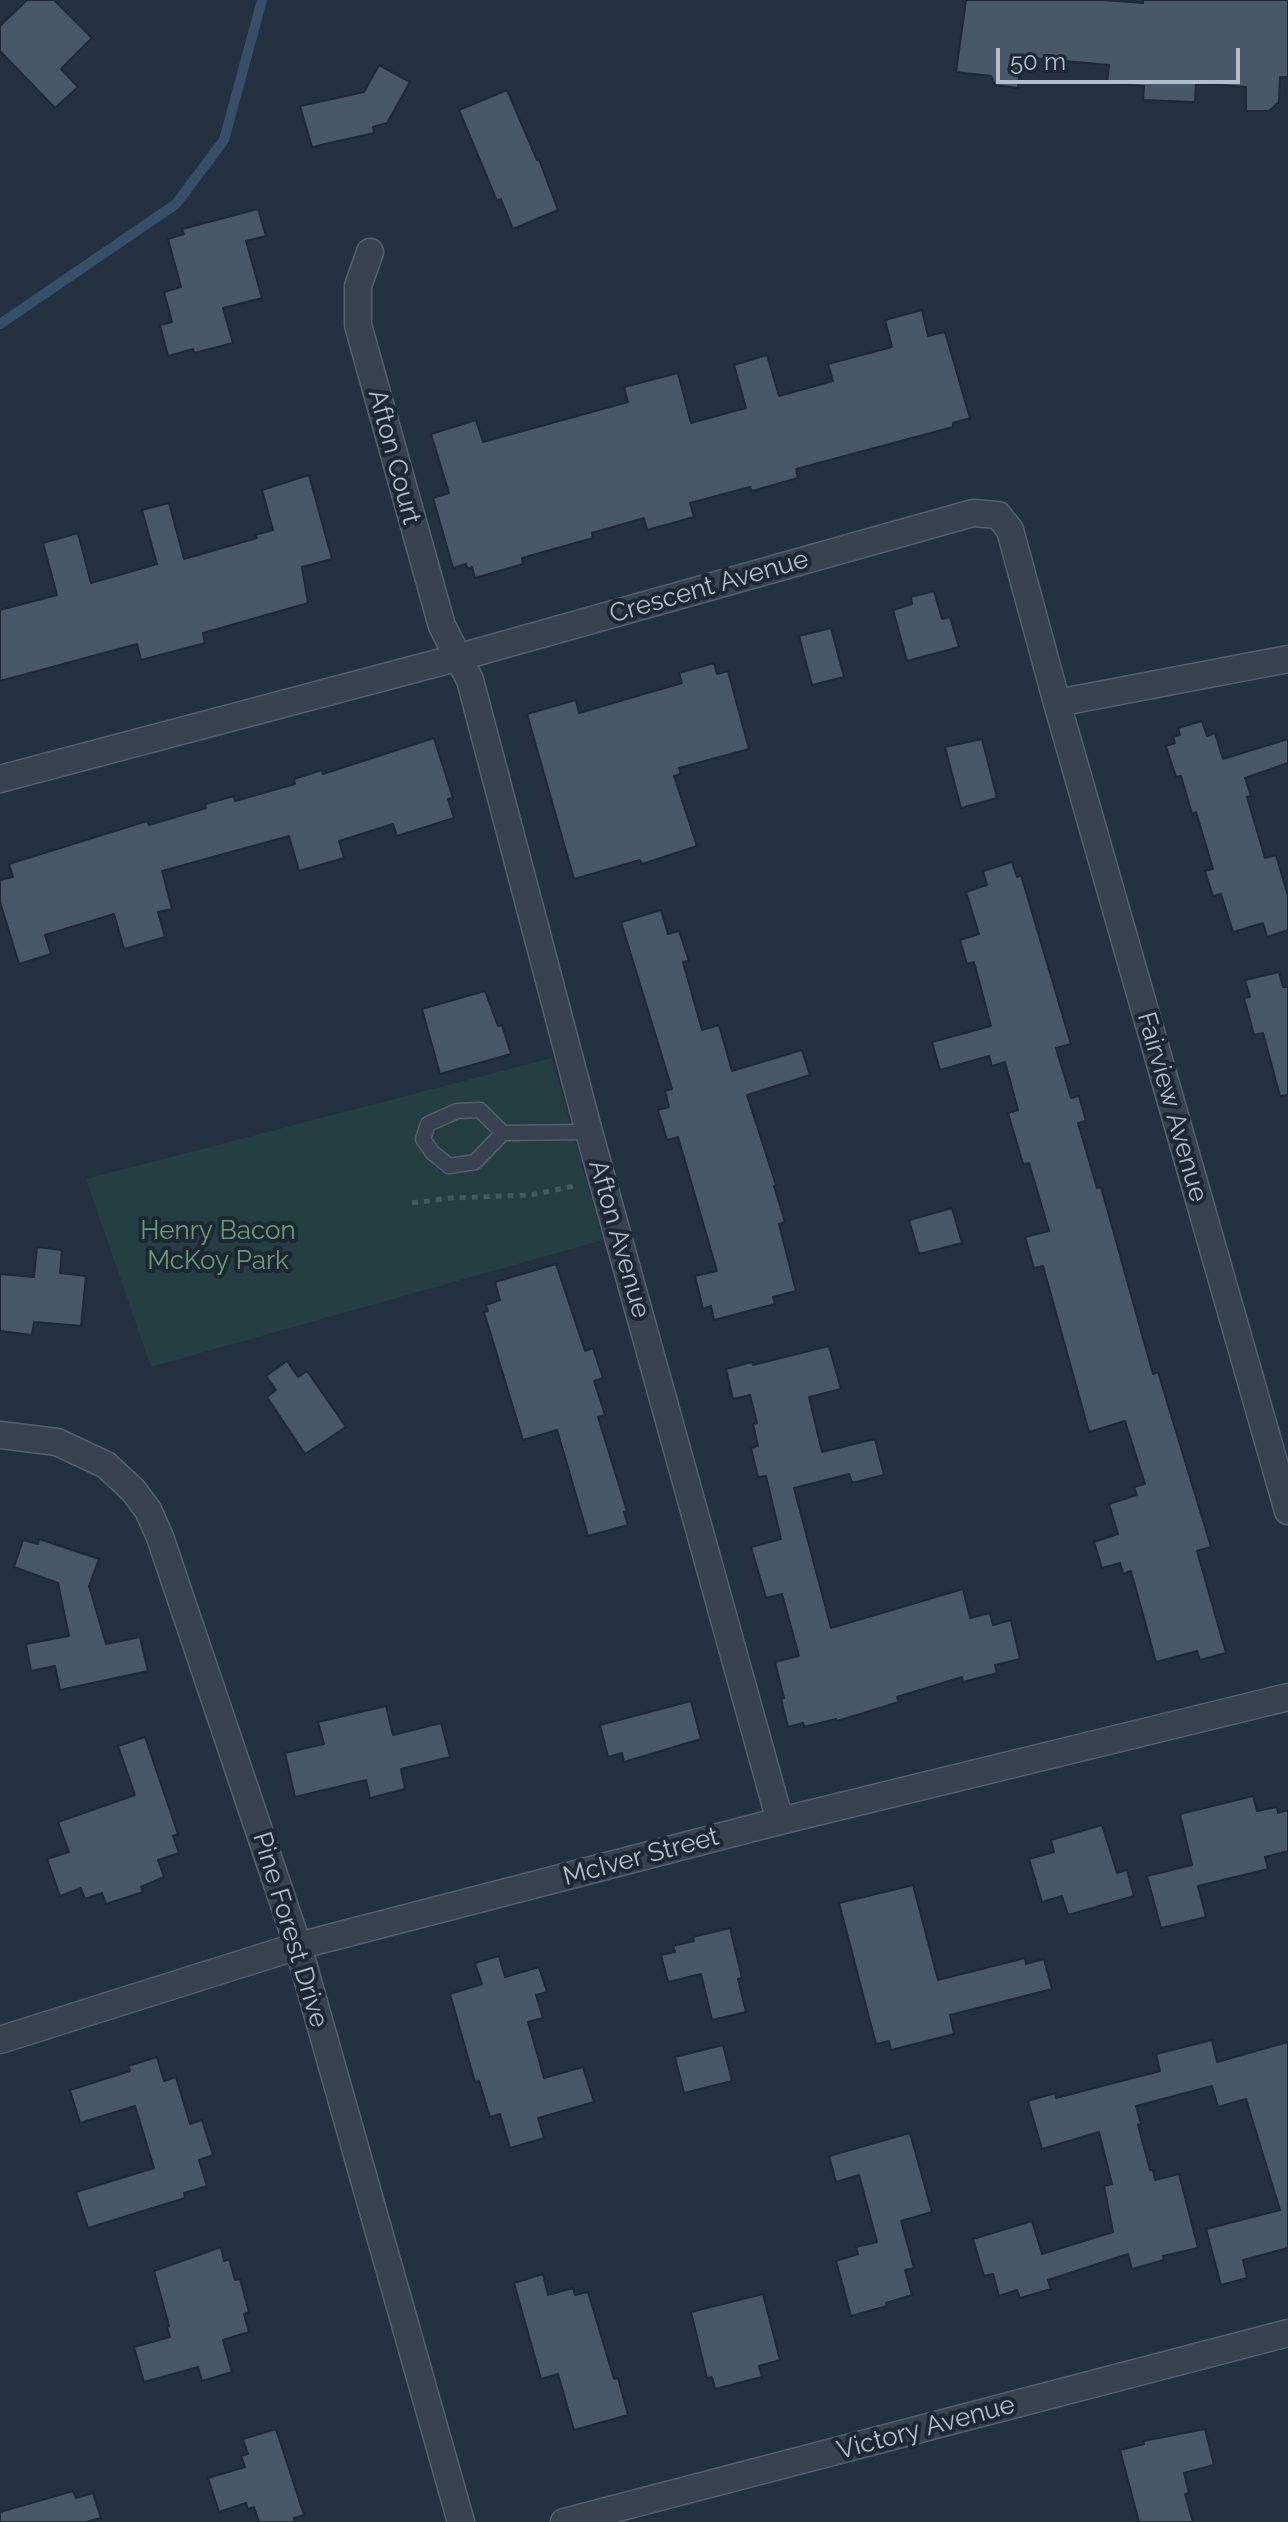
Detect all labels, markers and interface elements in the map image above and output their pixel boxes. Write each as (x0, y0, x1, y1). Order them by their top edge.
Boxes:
scale bar (1000, 32, 1244, 82)
text: 50 m (1010, 47, 1066, 76)
street label: Afton Court (361, 386, 427, 528)
street label: Crescent Avenue (606, 544, 812, 630)
street label: Fairview Avenue (1130, 1008, 1214, 1206)
street label: Afton Avenue (582, 1156, 656, 1322)
park label: Henry Bacon McKoy Park (140, 1215, 296, 1276)
street label: McIver Street (560, 1821, 722, 1893)
street label: Pine Forest Drive (245, 1829, 335, 2031)
street label: Victory Avenue (834, 2389, 1018, 2467)

